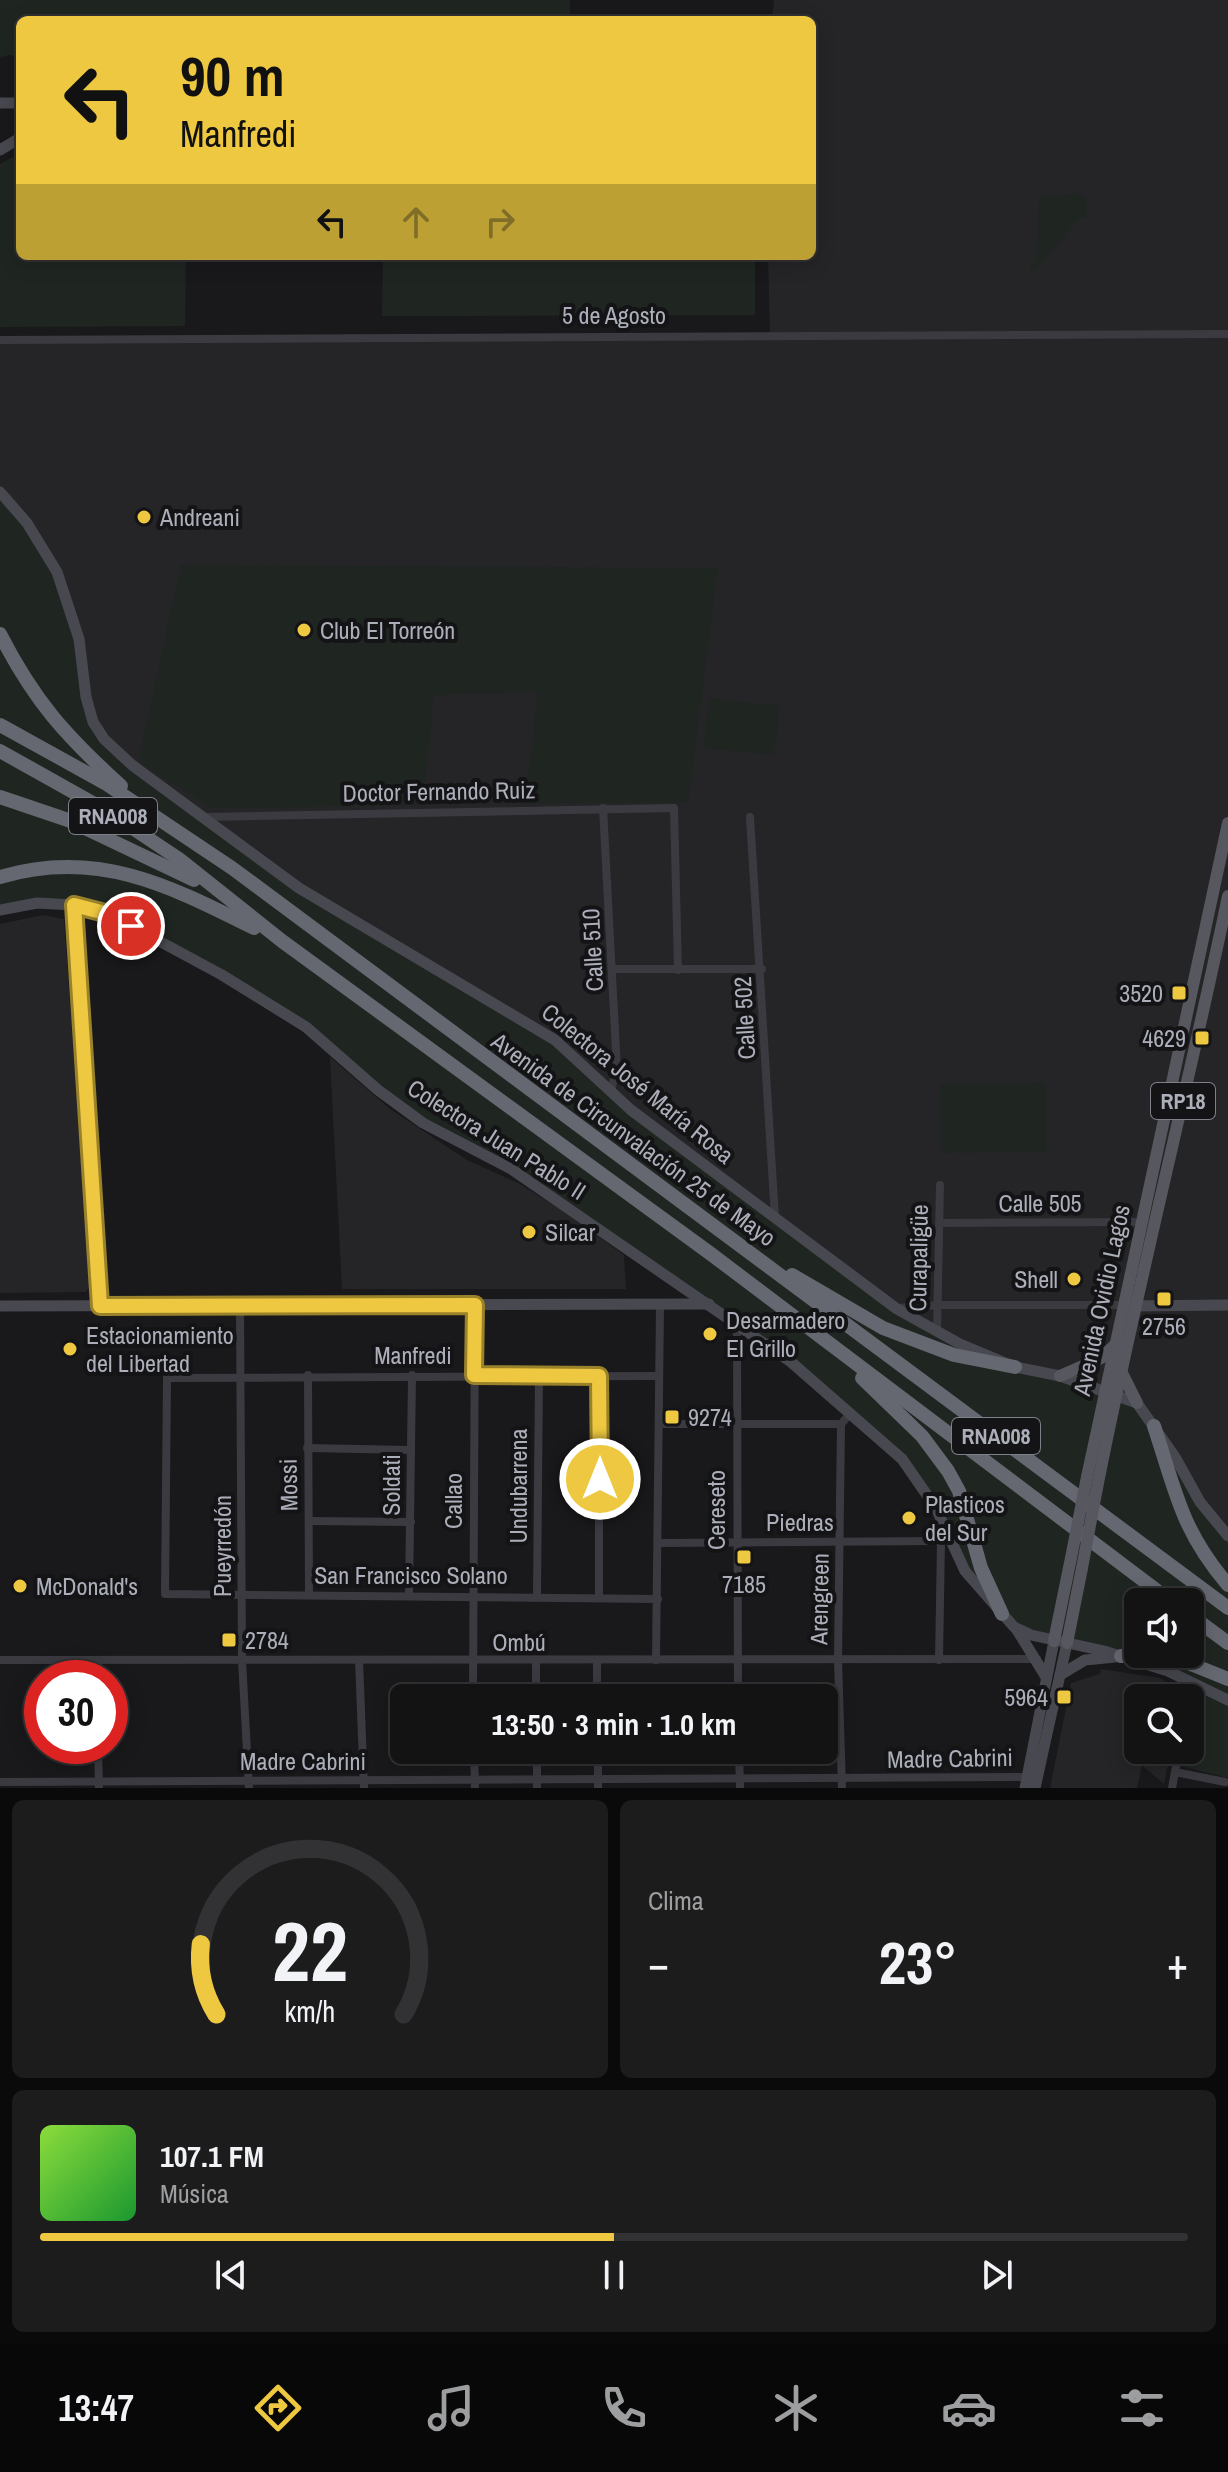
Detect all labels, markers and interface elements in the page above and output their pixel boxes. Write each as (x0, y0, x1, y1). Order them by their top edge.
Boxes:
text: 90 m (180, 38, 285, 113)
icon: left (48, 48, 152, 152)
text: Manfredi (180, 110, 297, 158)
icon: left (310, 200, 354, 244)
icon: ahead (394, 200, 438, 244)
icon: right (478, 200, 522, 244)
street label: 5 de Agosto (562, 299, 666, 331)
place label: Andreani (159, 501, 240, 533)
marker: Andreani (135, 508, 153, 526)
place label: Club El Torreón (320, 614, 455, 646)
marker: Club El Torreón (295, 621, 313, 639)
street label: Doctor Fernando Ruiz (342, 773, 536, 809)
road number: RNA008 (69, 798, 157, 834)
pin (97, 892, 165, 960)
icon: arrive (109, 904, 153, 948)
street label: Calle 510 (574, 908, 610, 992)
street label: Calle 502 (726, 976, 762, 1060)
place label: 3520 (1119, 977, 1163, 1009)
marker: 3520 (1170, 984, 1188, 1002)
street label: Colectora José María Rosa (535, 996, 741, 1170)
place label: 4629 (1142, 1022, 1186, 1054)
street label: Avenida de Circunvalación 25 de Mayo (485, 1024, 783, 1253)
marker: 4629 (1193, 1029, 1211, 1047)
street label: Colectora Juan Pablo II (402, 1071, 592, 1207)
road number: RP18 (1151, 1083, 1215, 1119)
street label: Calle 505 (998, 1187, 1082, 1219)
street label: Avenida Ovidio Lagos (1065, 1202, 1137, 1399)
street label: Curapaligüe (901, 1204, 935, 1312)
place label: Silcar (545, 1216, 596, 1248)
marker: Silcar (520, 1223, 538, 1241)
place label: Shell (1014, 1263, 1058, 1295)
marker: Shell (1065, 1270, 1083, 1288)
marker: 2756 (1155, 1290, 1173, 1308)
place label: Desarmadero El Grillo (726, 1304, 845, 1364)
place label: 2756 (1142, 1310, 1186, 1342)
place label: Estacionamiento del Libertad (86, 1319, 234, 1379)
marker: Desarmadero El Grillo (701, 1325, 719, 1343)
street label: Manfredi (374, 1339, 452, 1371)
marker: Estacionamiento del Libertad (61, 1340, 79, 1358)
place label: 9274 (688, 1401, 732, 1433)
marker: 9274 (663, 1408, 681, 1426)
road number: RNA008 (952, 1418, 1040, 1454)
street label: Undubarrena (502, 1429, 534, 1543)
position arrow (558, 1437, 642, 1521)
street label: Soldati (375, 1454, 407, 1516)
street label: Mossi (272, 1458, 304, 1512)
street label: Cereseto (700, 1470, 732, 1550)
street label: Callao (437, 1473, 469, 1529)
place label: Plasticos del Sur (925, 1488, 1005, 1548)
street label: Pueyrredón (206, 1495, 238, 1597)
street label: Piedras (766, 1506, 834, 1538)
marker: Plasticos del Sur (900, 1509, 918, 1527)
marker: 7185 (735, 1548, 753, 1566)
street label: Arengreen (802, 1553, 836, 1646)
street label: San Francisco Solano (314, 1559, 508, 1591)
place label: 7185 (722, 1568, 766, 1600)
place label: McDonald's (36, 1570, 138, 1602)
marker: McDonald's (11, 1577, 29, 1595)
map controls (1124, 1588, 1204, 1764)
button: sound (1124, 1588, 1204, 1668)
place label: 2784 (245, 1624, 289, 1656)
street label: Ombú (492, 1626, 546, 1658)
marker: 2784 (220, 1631, 238, 1649)
speed limit sign: 30 (24, 1660, 128, 1764)
place label: 5964 (1004, 1681, 1048, 1713)
button: search (1124, 1684, 1204, 1764)
marker: 5964 (1055, 1688, 1073, 1706)
text: 13:50 · 3 min · 1.0 km (492, 1704, 736, 1744)
street label: Madre Cabrini (887, 1741, 1013, 1775)
street label: Madre Cabrini (240, 1745, 366, 1777)
text: Clima (648, 1883, 704, 1918)
text: 22 (272, 1895, 348, 2007)
text: 23° (879, 1922, 957, 2003)
text: − (648, 1933, 669, 1993)
text: + (1167, 1933, 1188, 1993)
text: km/h (285, 1992, 335, 2031)
text: 107.1 FM (160, 2136, 264, 2176)
text: Música (160, 2176, 229, 2211)
icon: previous (209, 2253, 253, 2297)
icon: pause (592, 2253, 636, 2297)
icon: next (975, 2253, 1019, 2297)
icon: directions (250, 2380, 306, 2436)
icon: music (423, 2380, 479, 2436)
icon: phone (596, 2380, 652, 2436)
icon: climate (768, 2380, 824, 2436)
icon: car (941, 2380, 997, 2436)
icon: filters (1114, 2380, 1170, 2436)
text: 13:47 (58, 2384, 134, 2432)

